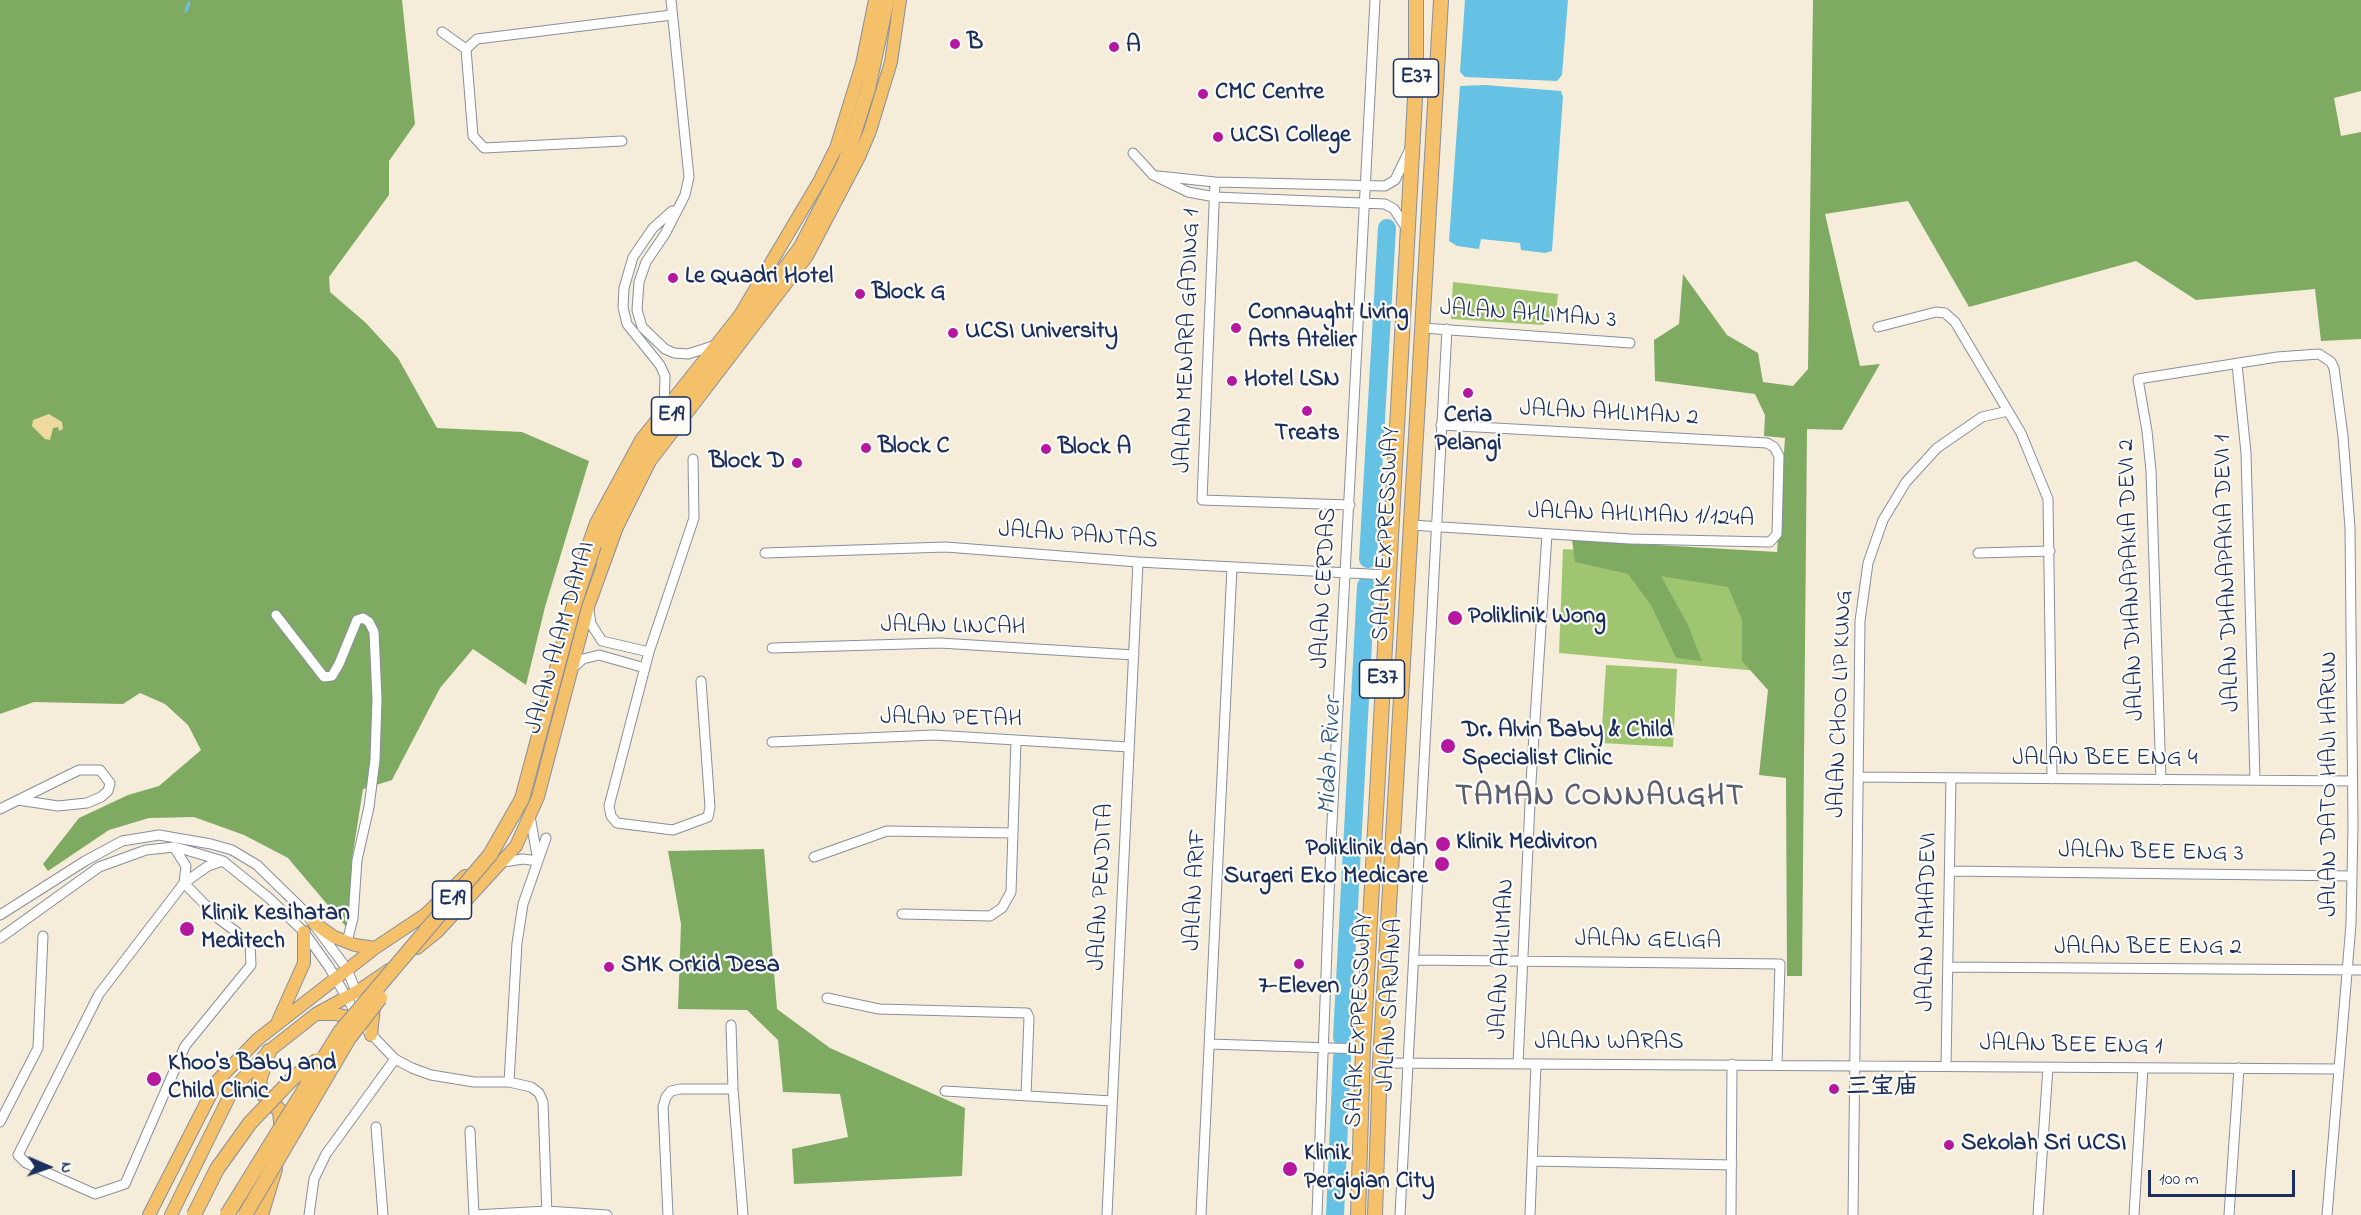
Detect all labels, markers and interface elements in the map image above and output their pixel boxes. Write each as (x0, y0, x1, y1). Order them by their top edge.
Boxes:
place label: B (967, 30, 983, 58)
place label: A (1126, 33, 1141, 61)
marker: B (948, 37, 962, 51)
marker: A (1107, 40, 1121, 54)
road number: E37 (1394, 59, 1438, 97)
place label: CMC Centre (1215, 80, 1324, 108)
marker: CMC Centre (1196, 87, 1210, 101)
place label: UCSI College (1230, 123, 1351, 151)
marker: UCSI College (1211, 130, 1225, 144)
street label: JALAN MENARA GADING 1 (1170, 208, 1208, 474)
place label: Le Quadri Hotel (685, 264, 833, 292)
marker: Le Quadri Hotel (666, 271, 680, 285)
place label: Block G (872, 280, 945, 308)
marker: Block G (853, 287, 867, 301)
street label: JALAN AHLIMAN 3 (1439, 295, 1617, 337)
place label: Connaught Living Arts Atelier (1248, 300, 1409, 356)
place label: UCSI University (965, 319, 1118, 347)
marker: Connaught Living Arts Atelier (1229, 321, 1243, 335)
marker: UCSI University (946, 326, 960, 340)
place label: Hotel LSN (1244, 367, 1340, 395)
marker: Hotel LSN (1225, 374, 1239, 388)
marker: Ceria Pelangi (1461, 386, 1475, 400)
street label: JALAN AHLIMAN 2 (1519, 396, 1699, 434)
road number: E19 (652, 397, 690, 435)
place label: Ceria Pelangi (1434, 403, 1502, 459)
marker: Treats (1300, 404, 1314, 418)
place label: Treats (1274, 421, 1340, 449)
street label: SALAK EXPRESSWAY (1368, 426, 1408, 642)
place label: Block C (878, 434, 950, 462)
street label: JALAN DHANAPAKIA DEVI 1 (2210, 434, 2248, 712)
place label: Block A (1058, 435, 1131, 463)
street label: JALAN DHANAPAKIA DEVI 2 (2114, 439, 2152, 721)
marker: Block C (859, 441, 873, 455)
marker: Block A (1039, 442, 1053, 456)
place label: Block D (709, 449, 785, 477)
marker: Block D (790, 456, 804, 470)
street label: JALAN AHLIMAN 1/124A (1527, 499, 1755, 535)
street label: JALAN CERDAS (1307, 507, 1345, 669)
street label: JALAN PANTAS (997, 517, 1159, 557)
street label: JALAN ALAM DAMAI (521, 538, 603, 738)
street label: JALAN CHOO LIP KUNG (1824, 590, 1860, 818)
place label: Poliklinik Wong (1468, 604, 1606, 632)
marker: Poliklinik Wong (1446, 609, 1464, 627)
street label: JALAN LINCAH (880, 612, 1026, 644)
street label: JALAN DATO HAJI HARUN (2317, 651, 2345, 917)
road number: E37 (1360, 660, 1404, 698)
water label: Midah River (1313, 696, 1351, 816)
street label: JALAN PETAH (880, 704, 1022, 736)
place label: Dr. Alvin Baby & Child Specialist Clinic (1462, 718, 1673, 774)
marker: Dr. Alvin Baby & Child Specialist Clinic (1439, 737, 1457, 755)
street label: JALAN BEE ENG 4 (2012, 746, 2198, 774)
district label: TAMAN CONNAUGHT (1455, 781, 1745, 817)
street label: JALAN PENDITA (1084, 803, 1122, 971)
street label: JALAN ARIF (1179, 829, 1215, 951)
place label: Klinik Mediviron (1456, 830, 1597, 858)
street label: JALAN MAHADEVI (1913, 832, 1945, 1012)
marker: Klinik Mediviron (1434, 835, 1452, 853)
place label: Poliklinik dan Surgeri Eko Medicare (1224, 836, 1428, 892)
street label: JALAN BEE ENG 3 (2058, 838, 2244, 870)
marker: Poliklinik dan Surgeri Eko Medicare (1433, 855, 1451, 873)
street label: JALAN AHLIMAN (1485, 878, 1523, 1040)
road number: E19 (432, 881, 472, 919)
place label: Klinik Kesihatan Meditech (201, 901, 350, 957)
street label: SALAK EXPRESSWAY (1341, 912, 1381, 1128)
street label: JALAN SARJANA (1373, 918, 1411, 1092)
marker: Klinik Kesihatan Meditech (178, 920, 196, 938)
street label: JALAN GELIGA (1575, 926, 1721, 958)
street label: JALAN BEE ENG 2 (2054, 935, 2242, 963)
place label: SMK Orkid Desa (621, 953, 780, 981)
marker: 7-Eleven (1292, 957, 1306, 971)
marker: SMK Orkid Desa (602, 960, 616, 974)
place label: 7-Eleven (1259, 974, 1339, 1002)
street label: JALAN WARAS (1534, 1030, 1684, 1058)
street label: JALAN BEE ENG 1 (1979, 1031, 2163, 1063)
place label: Khoo's Baby and Child Clinic (168, 1051, 336, 1107)
marker: Khoo's Baby and Child Clinic (145, 1070, 163, 1088)
place label: 三宝庙 (1846, 1075, 1918, 1103)
marker: 三宝庙 (1827, 1082, 1841, 1096)
place label: Sekolah Sri UCSI (1961, 1131, 2126, 1159)
north arrow (18, 1137, 78, 1197)
marker: Sekolah Sri UCSI (1942, 1138, 1956, 1152)
place label: Klinik Pergigian City (1304, 1141, 1435, 1197)
scale bar (2151, 1158, 2298, 1196)
marker: Klinik Pergigian City (1281, 1160, 1299, 1178)
text: N (54, 1162, 78, 1173)
text: 100 m (2159, 1167, 2199, 1193)

